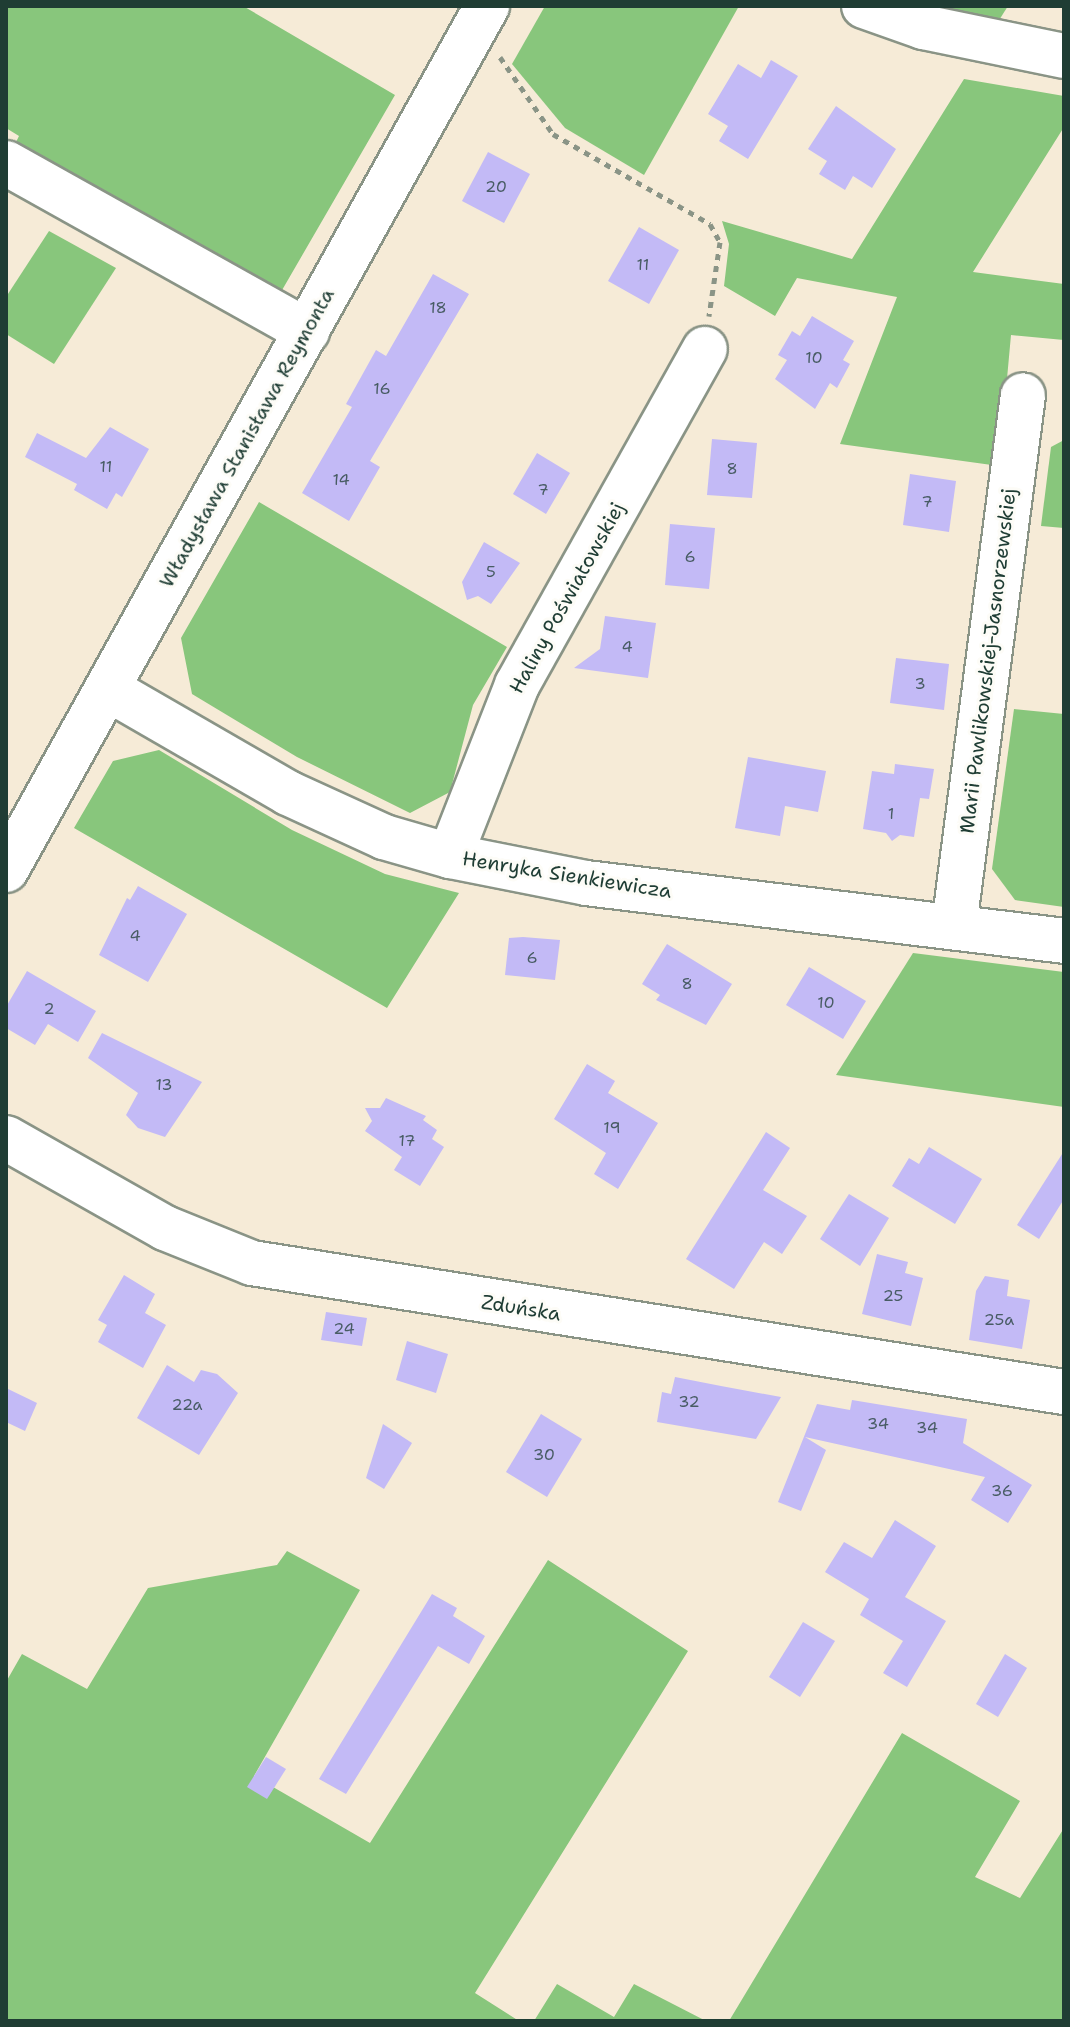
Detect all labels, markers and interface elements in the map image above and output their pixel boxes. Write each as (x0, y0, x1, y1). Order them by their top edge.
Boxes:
house number: 20 (485, 177, 507, 197)
house number: 11 (637, 255, 649, 275)
street label: Władysława Stanisława Reymonta (155, 284, 339, 592)
house number: 18 (429, 298, 447, 318)
house number: 10 (805, 348, 823, 368)
house number: 16 (373, 379, 391, 399)
house number: 11 (100, 457, 112, 477)
house number: 8 (726, 459, 738, 479)
house number: 14 (332, 470, 350, 490)
house number: 7 (537, 480, 549, 500)
street label: Marii Pawlikowskiej-Jasnorzewskiej (955, 487, 1021, 835)
house number: 7 (921, 492, 933, 512)
street label: Haliny Poświatowskiej (504, 498, 630, 698)
house number: 6 (684, 547, 696, 567)
house number: 5 (486, 562, 496, 582)
house number: 4 (621, 637, 633, 657)
house number: 3 (914, 674, 926, 694)
house number: 1 (888, 804, 894, 824)
street label: Henryka Sienkiewicza (461, 847, 673, 903)
house number: 4 (129, 926, 141, 946)
house number: 6 (526, 948, 538, 968)
house number: 8 (681, 974, 693, 994)
house number: 10 (817, 993, 835, 1013)
house number: 2 (43, 999, 55, 1019)
house number: 13 (155, 1075, 173, 1095)
house number: 19 (603, 1118, 621, 1138)
house number: 17 (398, 1131, 416, 1151)
house number: 25 (883, 1286, 903, 1306)
street label: Zduńska (480, 1290, 562, 1326)
house number: 25a (984, 1310, 1014, 1330)
house number: 24 (333, 1319, 355, 1339)
house number: 32 (678, 1392, 700, 1412)
house number: 22a (172, 1395, 202, 1415)
house number: 34 (867, 1414, 889, 1434)
house number: 34 (916, 1418, 938, 1438)
house number: 30 (533, 1445, 555, 1465)
house number: 36 (991, 1481, 1013, 1501)

